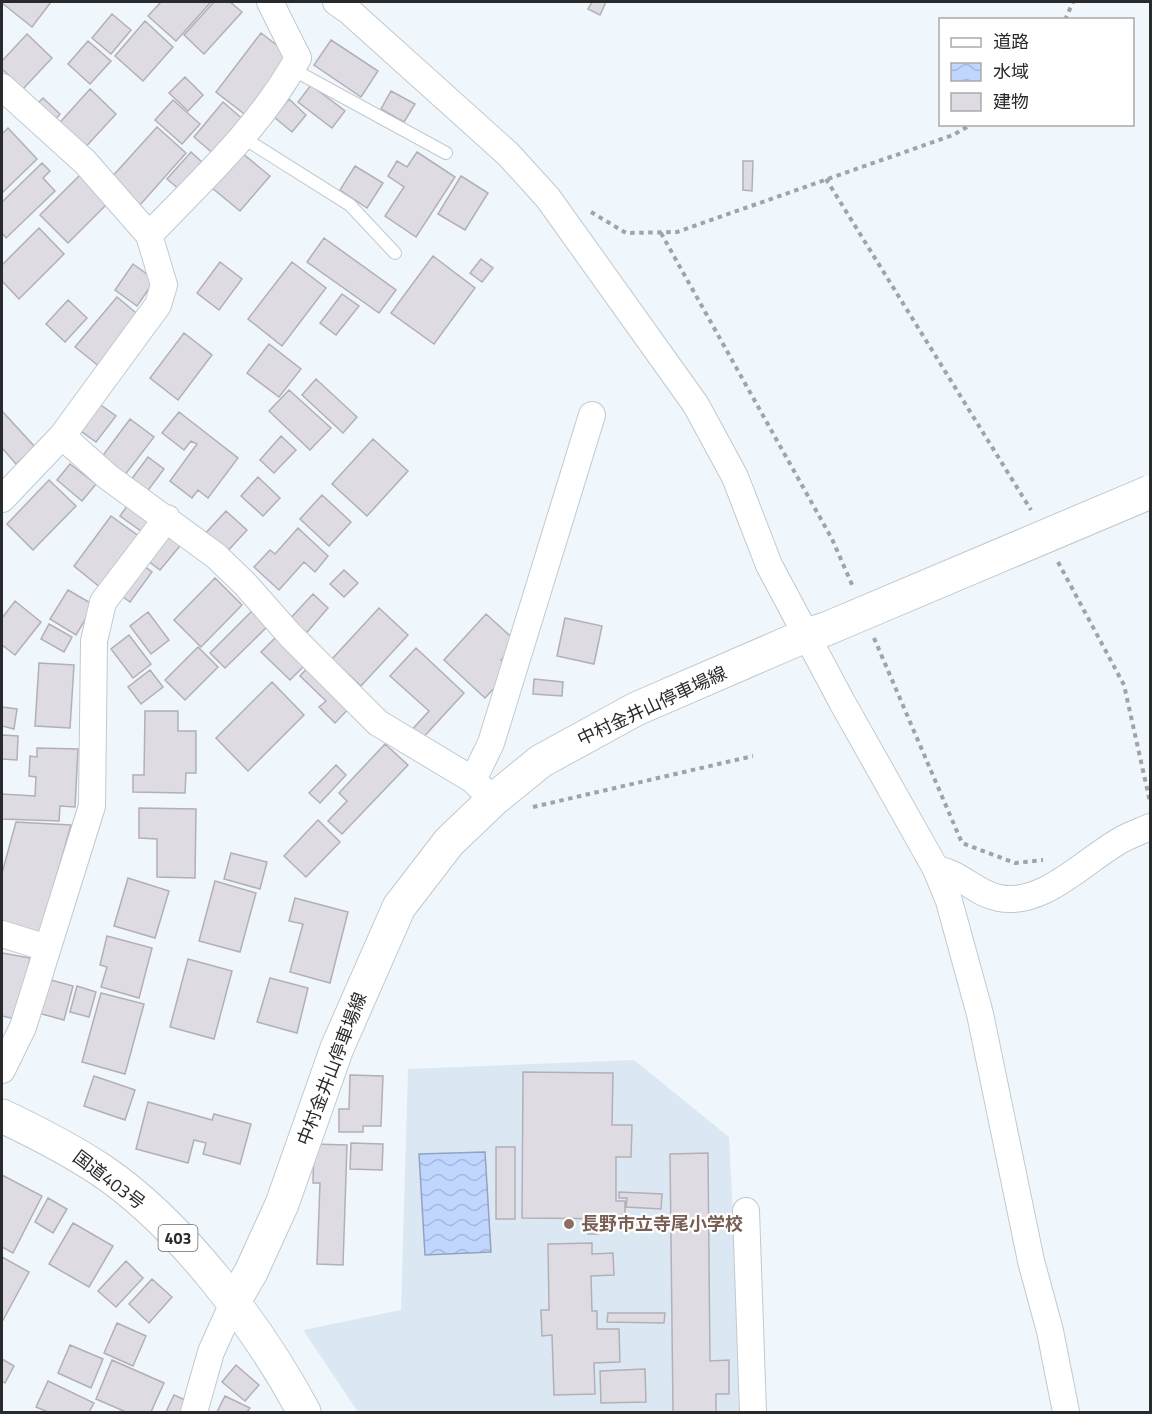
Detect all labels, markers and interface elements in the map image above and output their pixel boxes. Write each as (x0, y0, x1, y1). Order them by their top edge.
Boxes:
legend (939, 18, 1134, 126)
text: 道路 (993, 28, 1029, 55)
text: 水域 (993, 58, 1029, 85)
text: 建物 (993, 88, 1029, 115)
street label: 中村金井山停車場線 (573, 659, 731, 752)
street label: 中村金井山停車場線 (290, 988, 373, 1149)
street label: 国道403号 (68, 1143, 151, 1216)
place label: 長野市立寺尾小学校 (581, 1210, 743, 1237)
marker: 長野市立寺尾小学校 (562, 1217, 576, 1231)
road number: 403 (158, 1225, 198, 1251)

